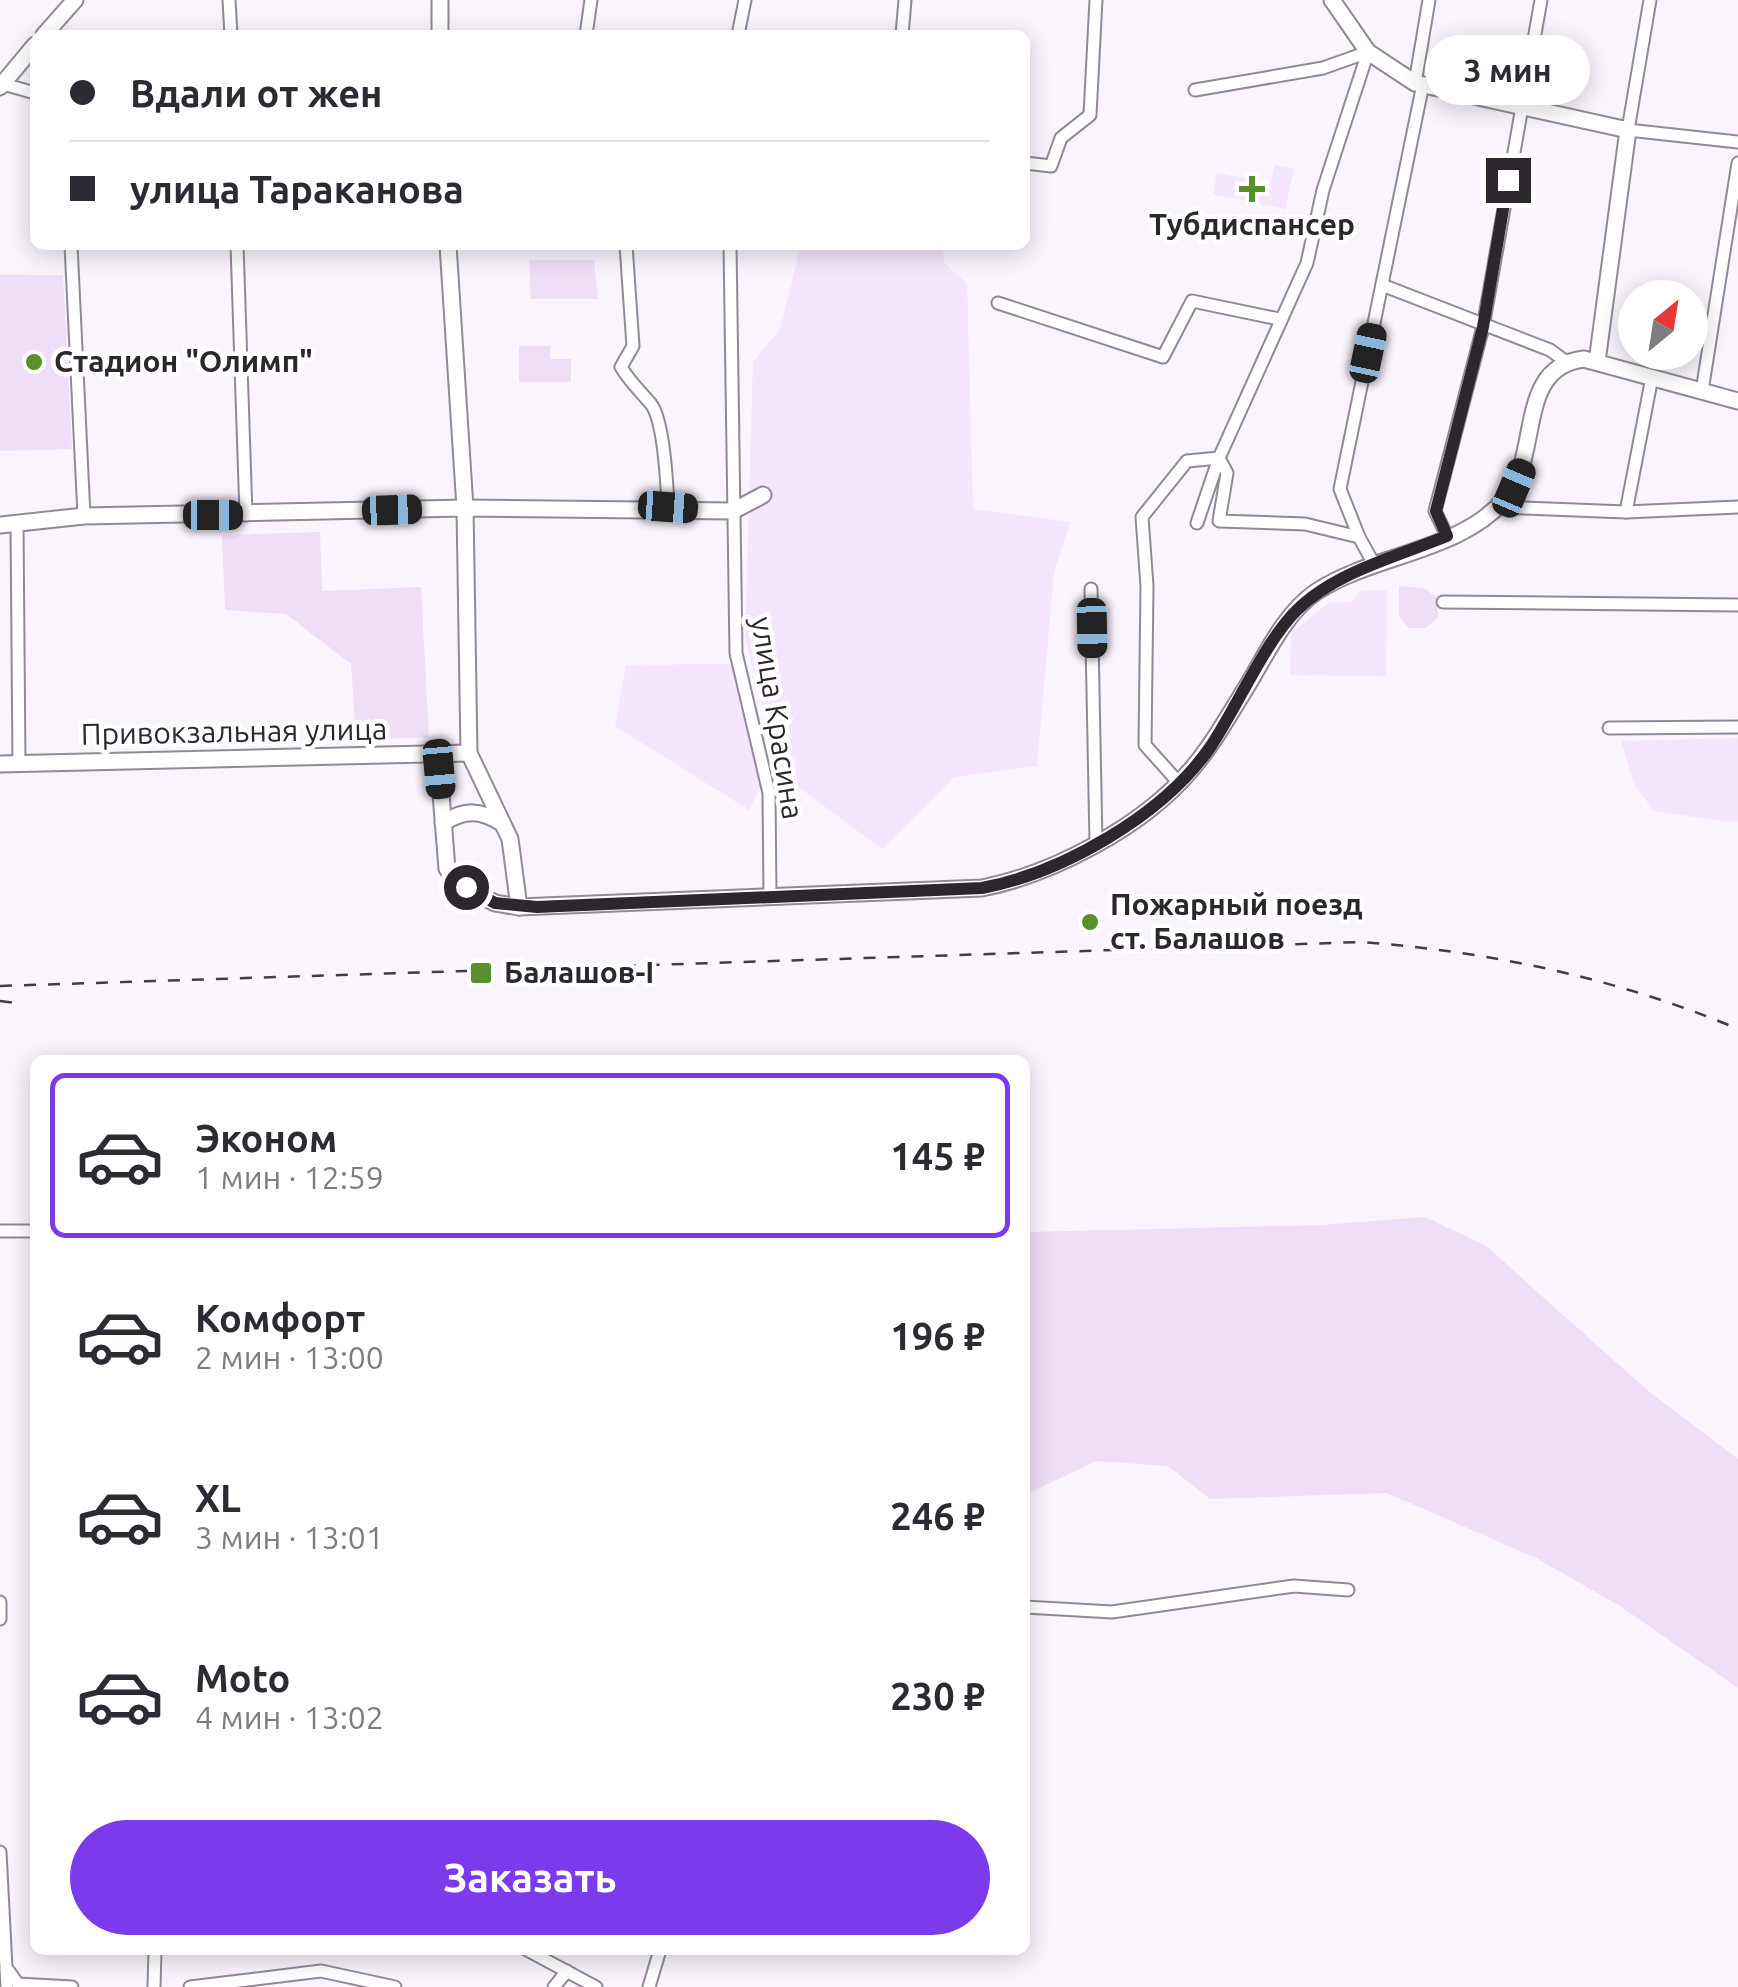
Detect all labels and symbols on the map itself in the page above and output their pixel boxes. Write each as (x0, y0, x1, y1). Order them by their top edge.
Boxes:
callout: 3 мин (1426, 35, 1590, 105)
route end (1486, 158, 1531, 203)
marker: Тубдиспансер (1239, 176, 1265, 202)
place label: Тубдиспансер (1149, 207, 1355, 241)
north arrow (1618, 280, 1708, 370)
car (1347, 321, 1389, 385)
place label: Стадион "Олимп" (54, 344, 313, 378)
marker: Стадион "Олимп" (23, 351, 45, 373)
car (1488, 455, 1540, 521)
car (637, 490, 699, 524)
car (361, 494, 423, 526)
car (183, 500, 243, 530)
car (1076, 598, 1108, 658)
street label: улица Красина (745, 614, 811, 822)
street label: Привокзальная улица (80, 711, 388, 751)
car (421, 738, 457, 800)
route start (444, 865, 489, 910)
place label: Пожарный поезд ст. Балашов (1110, 887, 1363, 955)
marker: Пожарный поезд ст. Балашов (1079, 911, 1101, 933)
place label: Балашов-I (504, 955, 654, 989)
marker: Балашов-I (468, 960, 494, 986)

